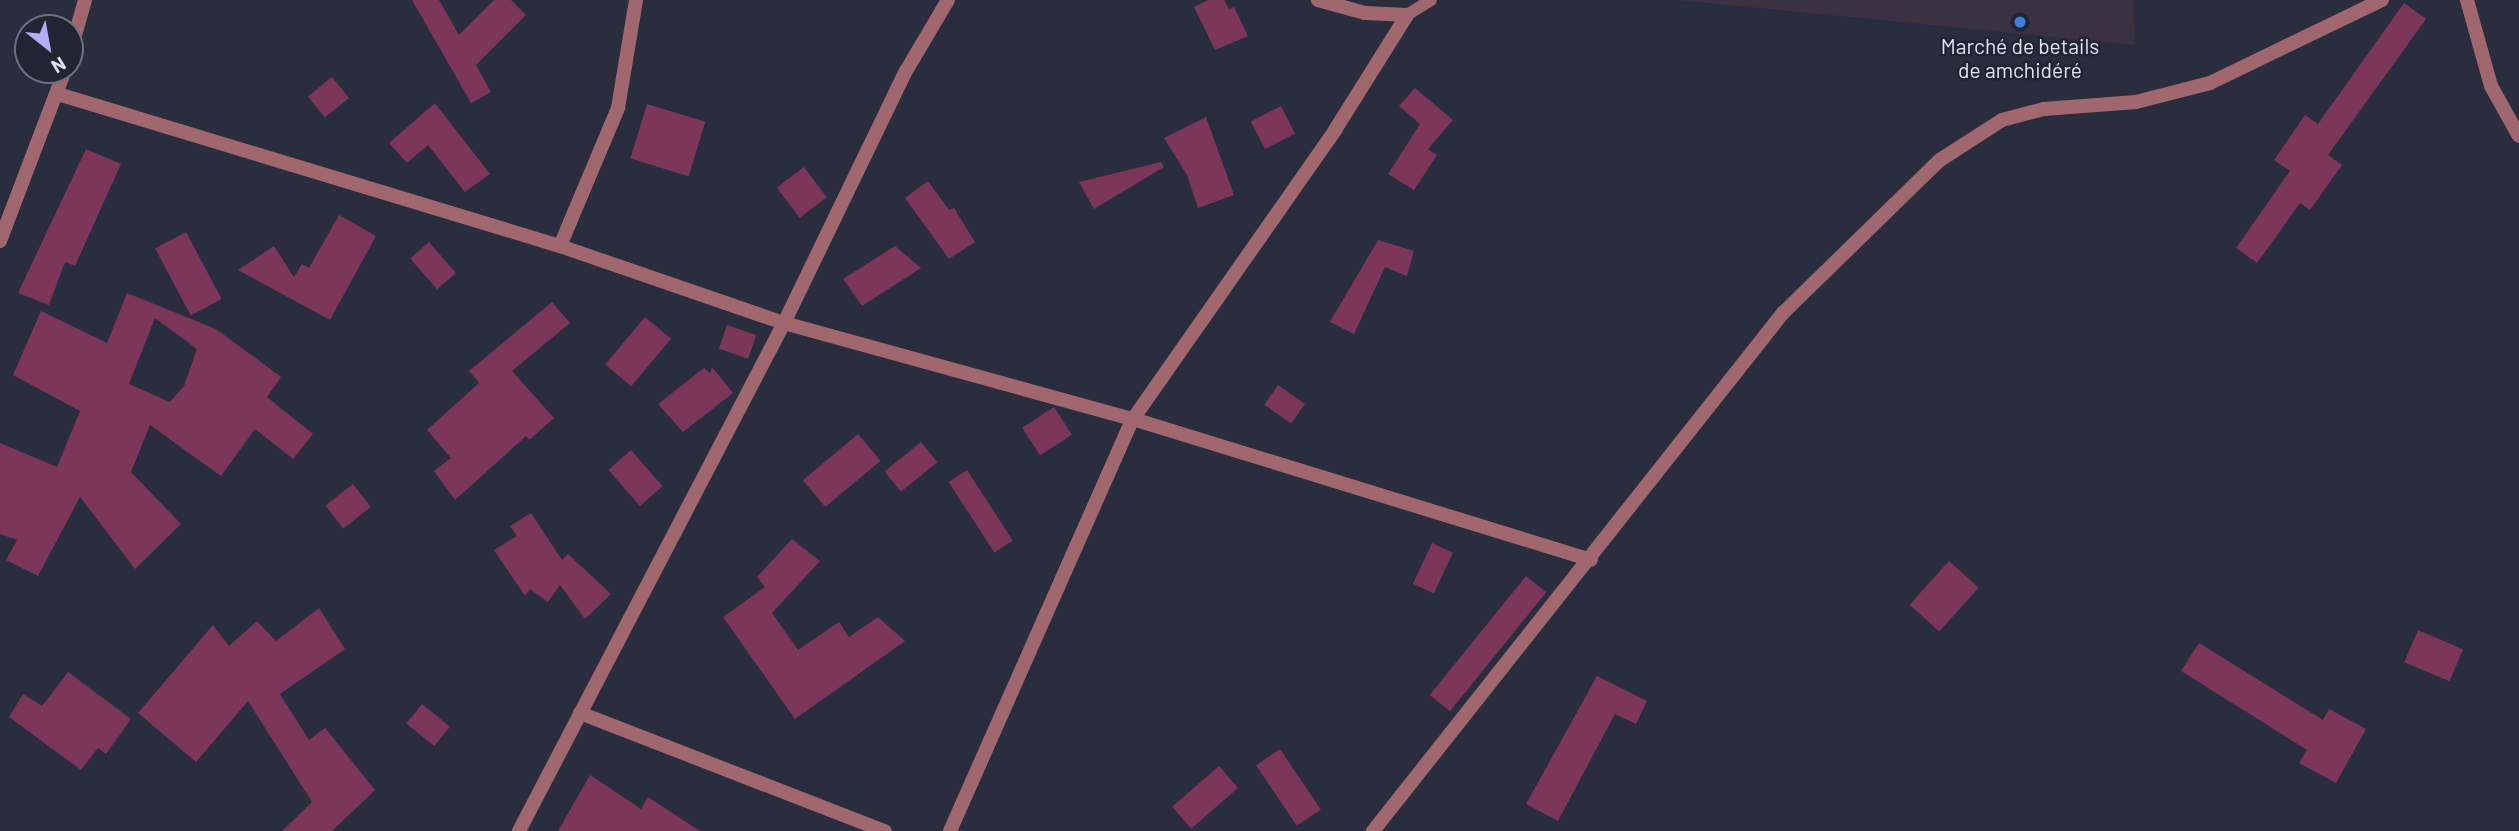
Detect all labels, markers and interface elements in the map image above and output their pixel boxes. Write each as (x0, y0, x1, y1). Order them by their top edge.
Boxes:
north arrow (14, 14, 84, 84)
marker: Marché de betails de amchidéré (2012, 14, 2028, 30)
place label: Marché de betails de amchidéré (1941, 33, 2099, 83)
text: N (48, 53, 70, 79)

